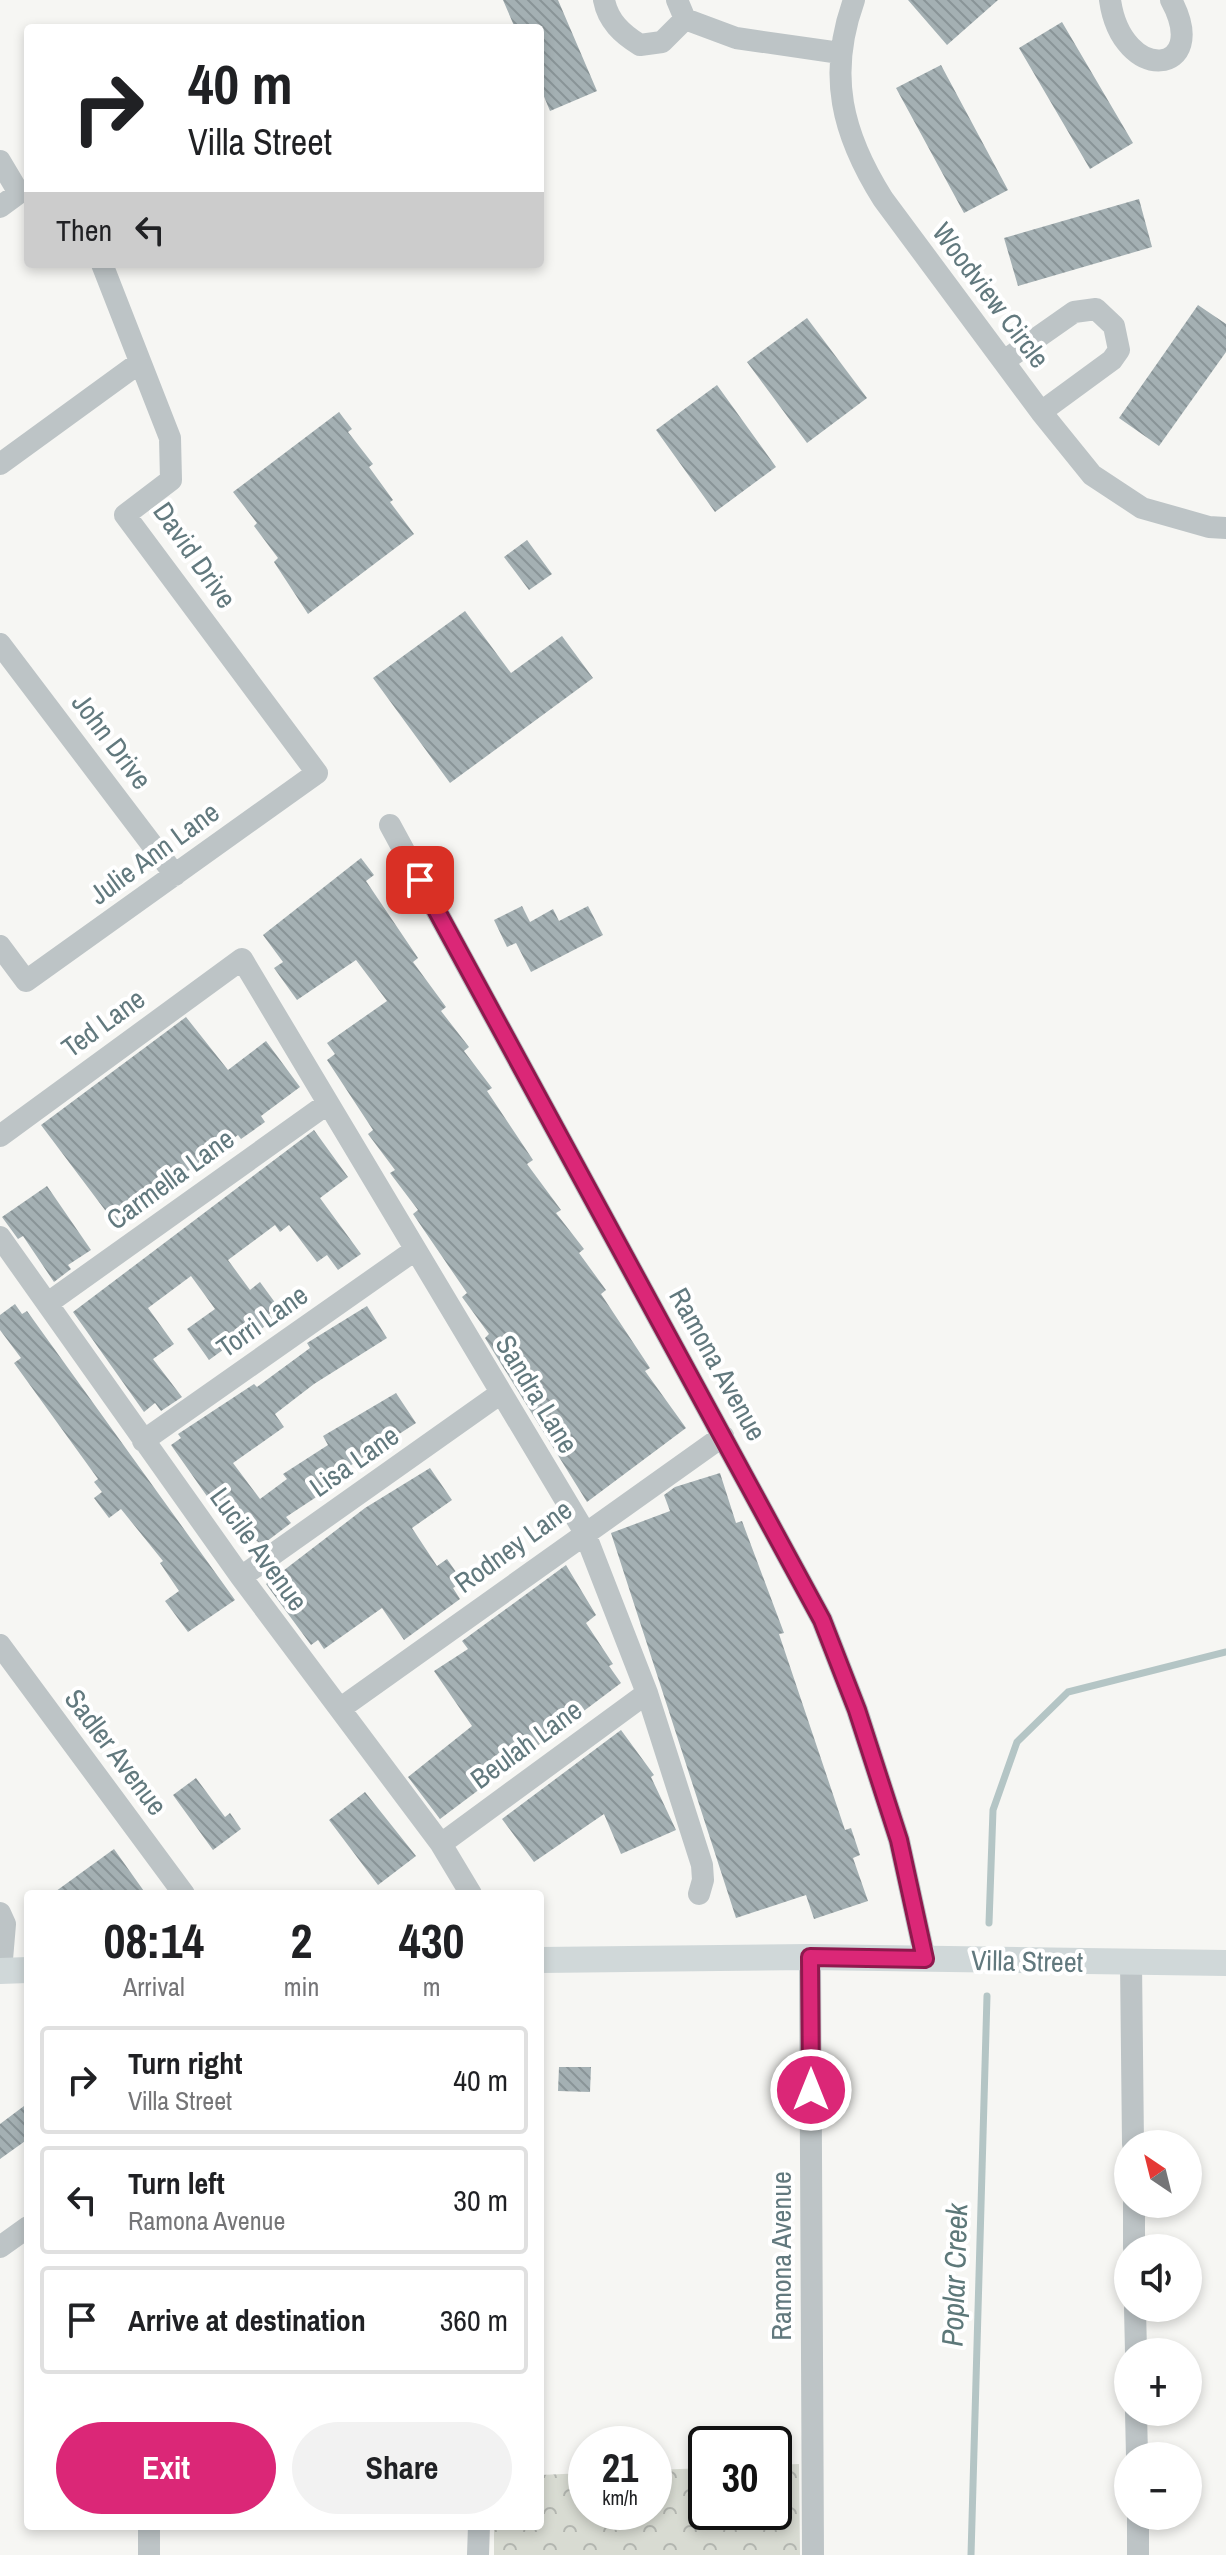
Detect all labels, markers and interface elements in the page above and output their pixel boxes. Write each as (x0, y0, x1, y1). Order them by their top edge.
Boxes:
text: 40 m (188, 46, 293, 121)
icon: right (56, 56, 160, 160)
text: Villa Street (188, 118, 332, 166)
icon: left (128, 208, 172, 252)
text: Then (56, 210, 112, 250)
street label: Woodview Circle (924, 214, 1058, 376)
street label: David Drive (145, 494, 245, 616)
street label: John Drive (63, 685, 161, 797)
street label: Julie Ann Lane (81, 793, 227, 913)
pin (386, 846, 454, 914)
icon: arrive (398, 858, 442, 902)
street label: Ted Lane (54, 980, 152, 1066)
street label: Carmella Lane (98, 1120, 242, 1238)
street label: Torri Lane (209, 1276, 315, 1366)
street label: Ramona Avenue (660, 1281, 776, 1447)
street label: Sandra Lane (487, 1328, 587, 1460)
street label: Lisa Lane (302, 1417, 406, 1505)
street label: Lucile Avenue (201, 1480, 317, 1618)
street label: Rodney Lane (447, 1490, 579, 1602)
street label: Sadler Avenue (56, 1681, 176, 1823)
street label: Beulah Lane (463, 1691, 589, 1797)
text: 08:14 (104, 1908, 204, 1973)
text: 2 (291, 1908, 312, 1973)
text: 430 (399, 1908, 464, 1973)
street label: Villa Street (971, 1941, 1083, 1981)
text: Arrival (123, 1969, 185, 2004)
text: min (284, 1969, 319, 2004)
text: m (423, 1969, 441, 2004)
text: Turn right (128, 2043, 242, 2083)
position arrow (769, 2048, 853, 2132)
icon: right (60, 2058, 104, 2102)
text: 40 m (453, 2060, 508, 2100)
text: Villa Street (128, 2083, 232, 2118)
north arrow (1114, 2130, 1202, 2218)
map controls (1114, 2130, 1202, 2530)
text: Turn left (128, 2163, 225, 2203)
street label: Ramona Avenue (762, 2171, 800, 2341)
icon: left (60, 2178, 104, 2222)
text: 30 m (453, 2180, 508, 2220)
water label: Poplar Creek (932, 2201, 977, 2347)
text: Ramona Avenue (128, 2203, 285, 2238)
button: sound (1114, 2234, 1202, 2322)
icon: arrive (60, 2298, 104, 2342)
text: Arrive at destination (128, 2300, 366, 2340)
text: 360 m (440, 2300, 508, 2340)
button: + (1114, 2338, 1202, 2426)
button: Exit (56, 2422, 276, 2514)
button: Share (292, 2422, 512, 2514)
speed limit sign: 30 (688, 2426, 792, 2530)
text: 21 (602, 2441, 638, 2494)
button: − (1114, 2442, 1202, 2530)
text: km/h (602, 2484, 638, 2511)

